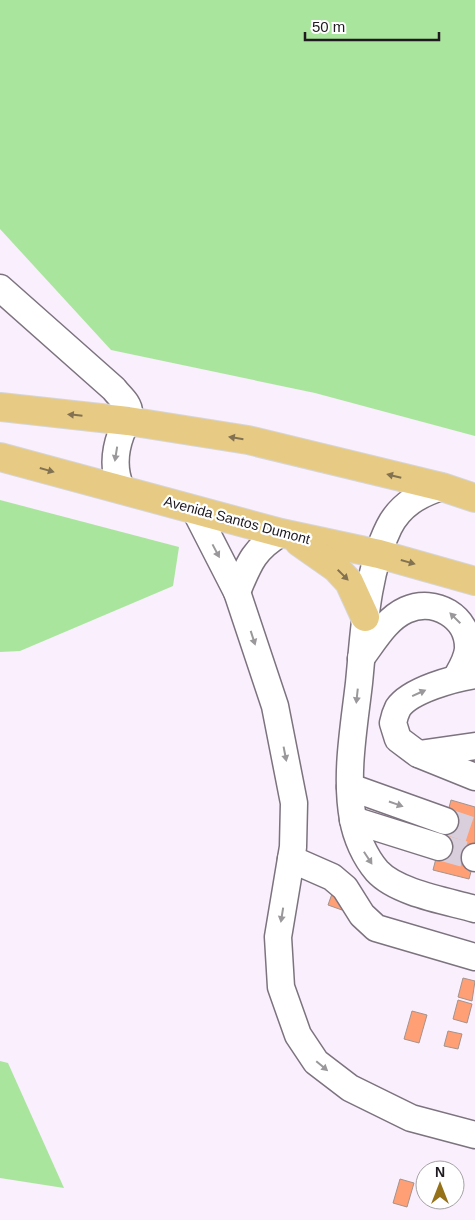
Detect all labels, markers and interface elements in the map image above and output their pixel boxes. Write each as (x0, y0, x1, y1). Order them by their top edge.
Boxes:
scale bar (305, 10, 439, 42)
text: 50 m (312, 18, 345, 35)
one-way arrow (67, 411, 83, 419)
one-way arrow (228, 434, 244, 442)
one-way arrow (112, 446, 120, 462)
one-way arrow (40, 467, 55, 475)
one-way arrow (387, 472, 402, 480)
street label: Avenida Santos Dumont (162, 493, 312, 547)
one-way arrow (212, 544, 220, 558)
one-way arrow (400, 558, 415, 566)
one-way arrow (337, 568, 349, 580)
one-way arrow (450, 612, 462, 624)
one-way arrow (249, 631, 257, 646)
one-way arrow (353, 688, 361, 704)
one-way arrow (412, 689, 427, 698)
one-way arrow (281, 747, 289, 763)
one-way arrow (389, 801, 404, 808)
one-way arrow (364, 851, 373, 865)
one-way arrow (277, 907, 285, 923)
one-way arrow (315, 1060, 328, 1071)
north arrow (415, 1160, 465, 1210)
text: N (435, 1164, 445, 1180)

